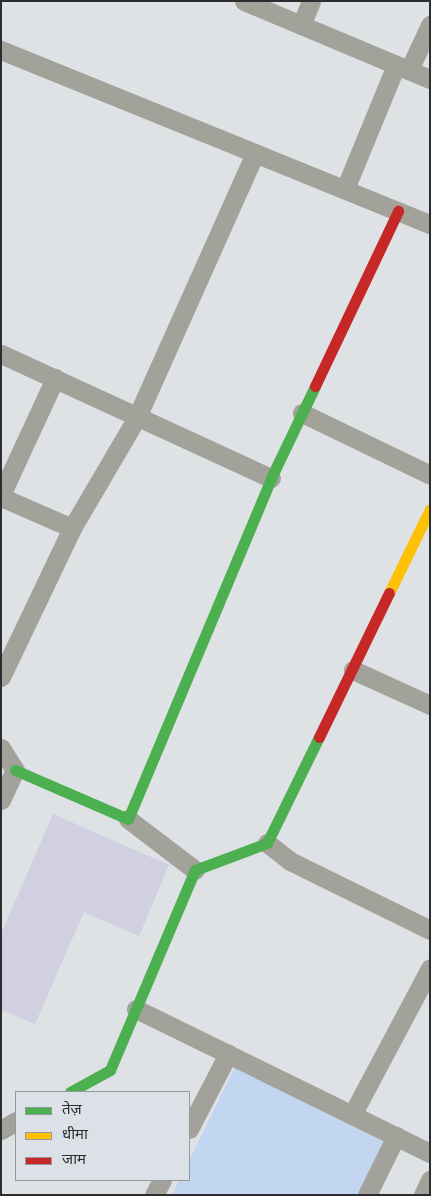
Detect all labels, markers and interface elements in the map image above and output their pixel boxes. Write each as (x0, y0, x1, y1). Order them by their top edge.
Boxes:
legend (15, 1091, 190, 1181)
text: तेज़ (62, 1101, 82, 1117)
text: धीमा (62, 1126, 88, 1142)
text: जाम (62, 1151, 86, 1167)

